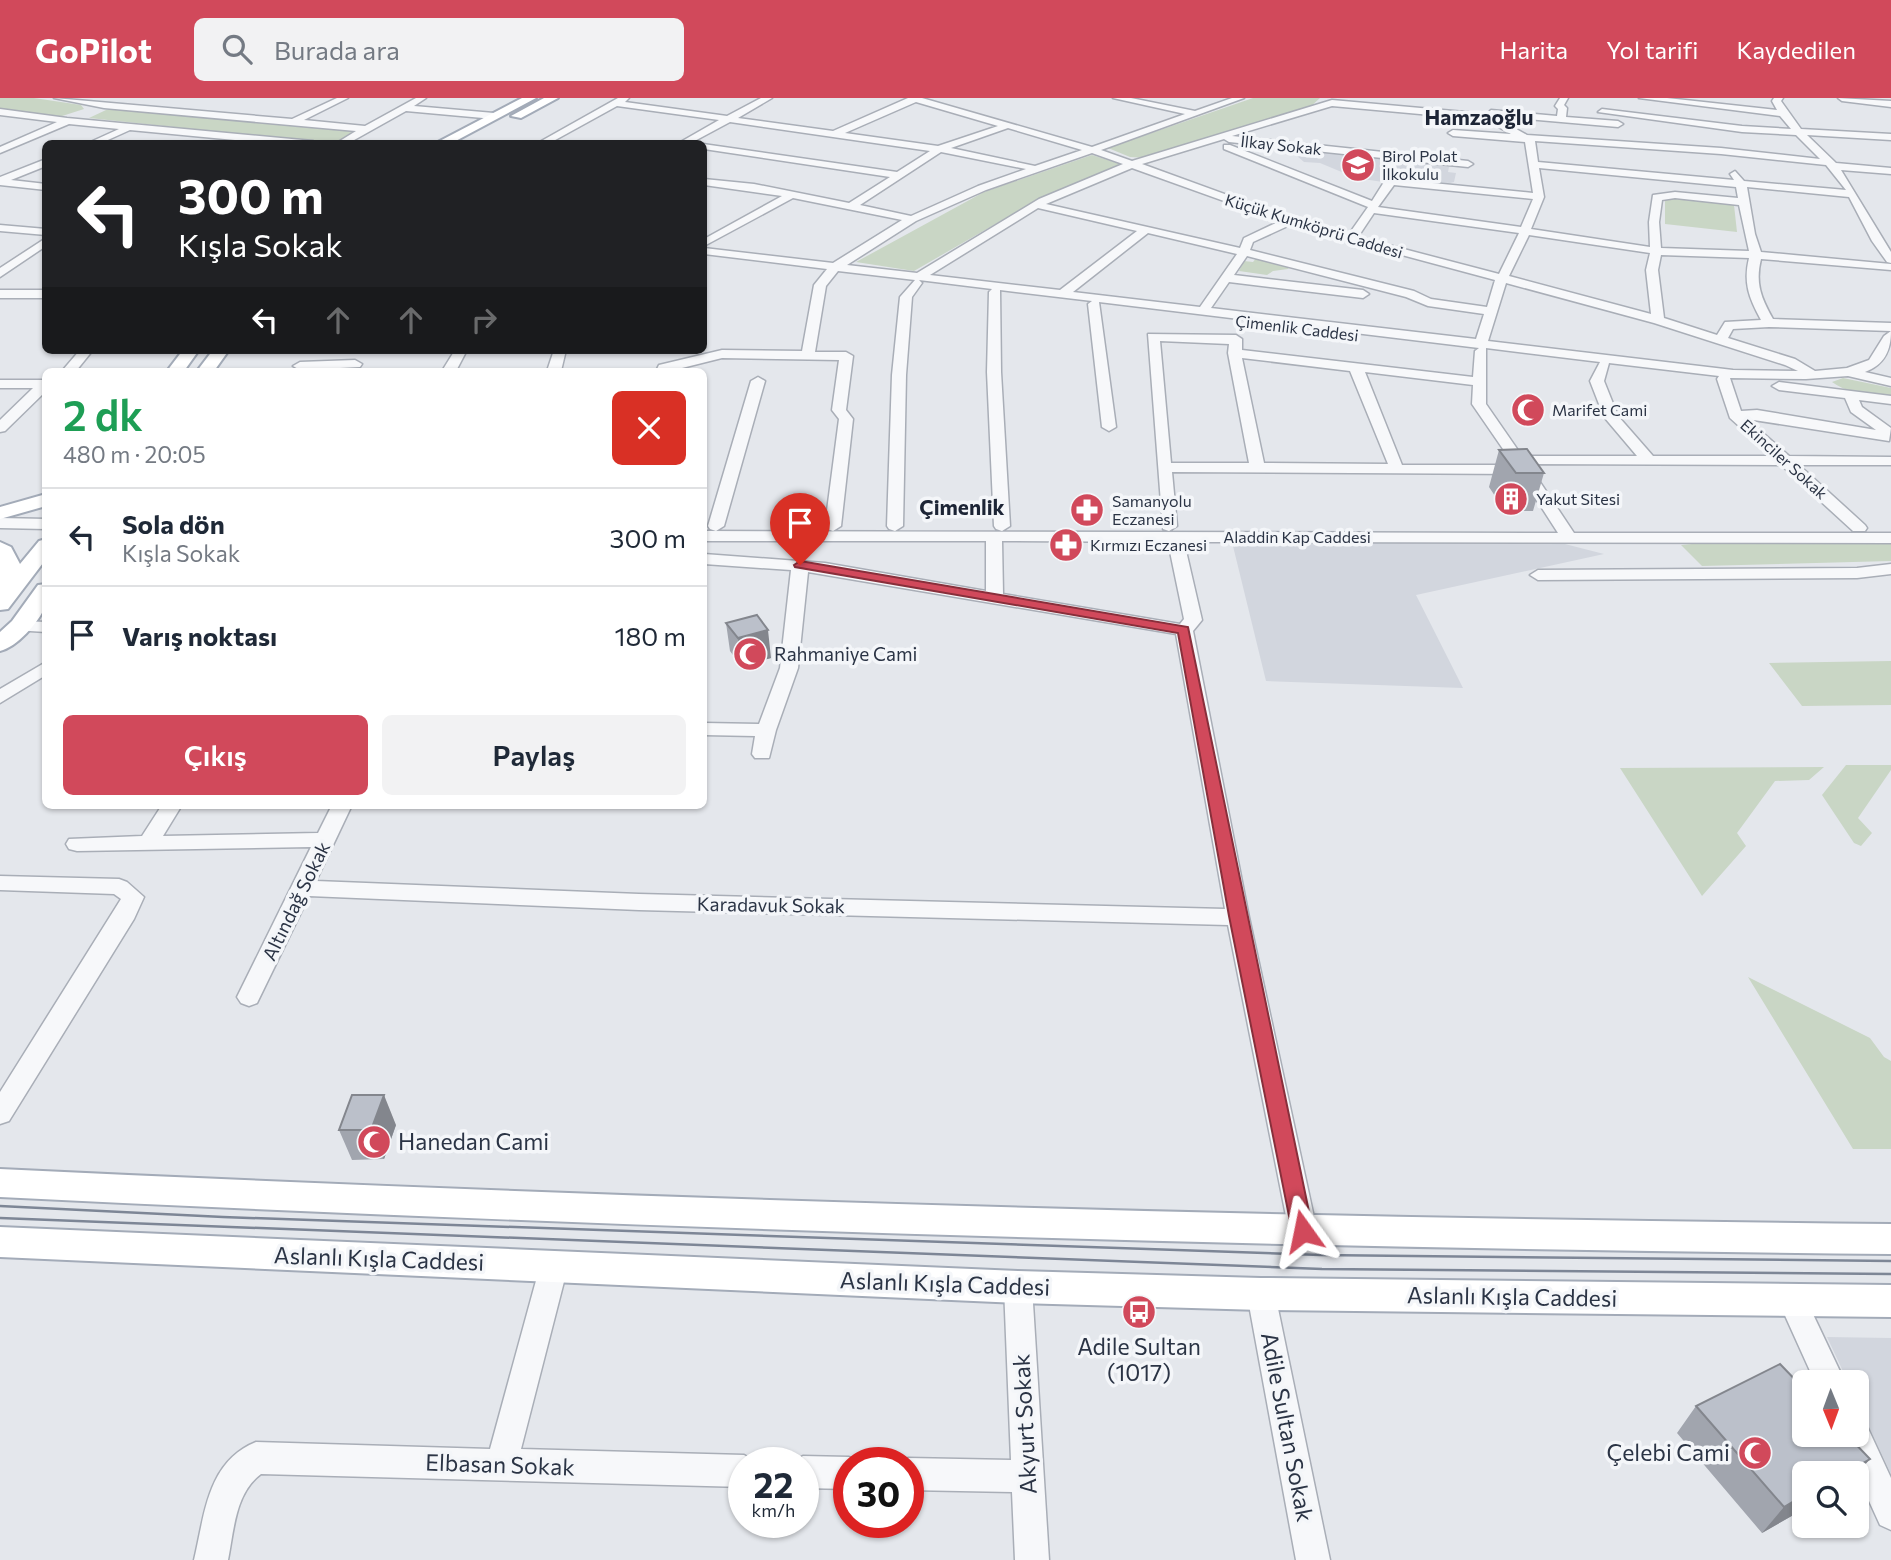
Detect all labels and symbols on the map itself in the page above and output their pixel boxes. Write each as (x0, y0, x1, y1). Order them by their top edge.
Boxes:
district label: Hamzaoğlu (1425, 104, 1533, 129)
street label: İlkay Sokak (1240, 131, 1323, 158)
school or university icon: Birol Polat İlkokulu (1339, 146, 1377, 184)
place label: Birol Polat İlkokulu (1382, 146, 1458, 183)
street label: Küçük Kumköprü Caddesi (1223, 189, 1405, 262)
street label: Çimenlik Caddesi (1234, 311, 1360, 345)
mosque icon: Marifet Cami (1509, 391, 1547, 429)
place label: Marifet Cami (1552, 400, 1647, 419)
street label: Ekinciler Sokak (1737, 415, 1832, 503)
building icon: Yakut Sitesi (1492, 480, 1530, 518)
place label: Yakut Sitesi (1536, 489, 1620, 508)
pharmacy icon: Samanyolu Eczanesi (1068, 491, 1106, 529)
place label: Samanyolu Eczanesi (1112, 491, 1192, 528)
pin (770, 493, 830, 565)
district label: Çimenlik (919, 494, 1005, 519)
pharmacy icon: Kırmızı Eczanesi (1047, 526, 1085, 564)
street label: Aladdin Kap Caddesi (1223, 527, 1371, 546)
place label: Kırmızı Eczanesi (1090, 535, 1207, 554)
mosque icon: Rahmaniye Cami (731, 635, 769, 673)
place label: Rahmaniye Cami (774, 642, 917, 665)
street label: Altındağ Sokak (257, 838, 334, 964)
street label: Karadavuk Sokak (697, 892, 845, 917)
mosque icon: Hanedan Cami (355, 1123, 393, 1161)
place label: Hanedan Cami (398, 1127, 549, 1155)
position arrow (1266, 1194, 1340, 1268)
street label: Aslanlı Kışla Caddesi (273, 1240, 485, 1276)
street label: Aslanlı Kışla Caddesi (839, 1265, 1051, 1301)
street label: Aslanlı Kışla Caddesi (1407, 1280, 1617, 1312)
bus stop icon: Adile Sultan (1017) (1120, 1293, 1158, 1331)
street label: Adile Sultan Sokak (1256, 1330, 1320, 1524)
place label: Adile Sultan (1017) (1077, 1332, 1201, 1386)
street label: Akyurt Sokak (1006, 1353, 1042, 1495)
north arrow (1792, 1370, 1869, 1447)
mosque icon: Çelebi Cami (1736, 1434, 1774, 1472)
place label: Çelebi Cami (1606, 1438, 1730, 1466)
street label: Elbasan Sokak (425, 1447, 576, 1481)
speed limit sign: 30 (833, 1447, 924, 1538)

